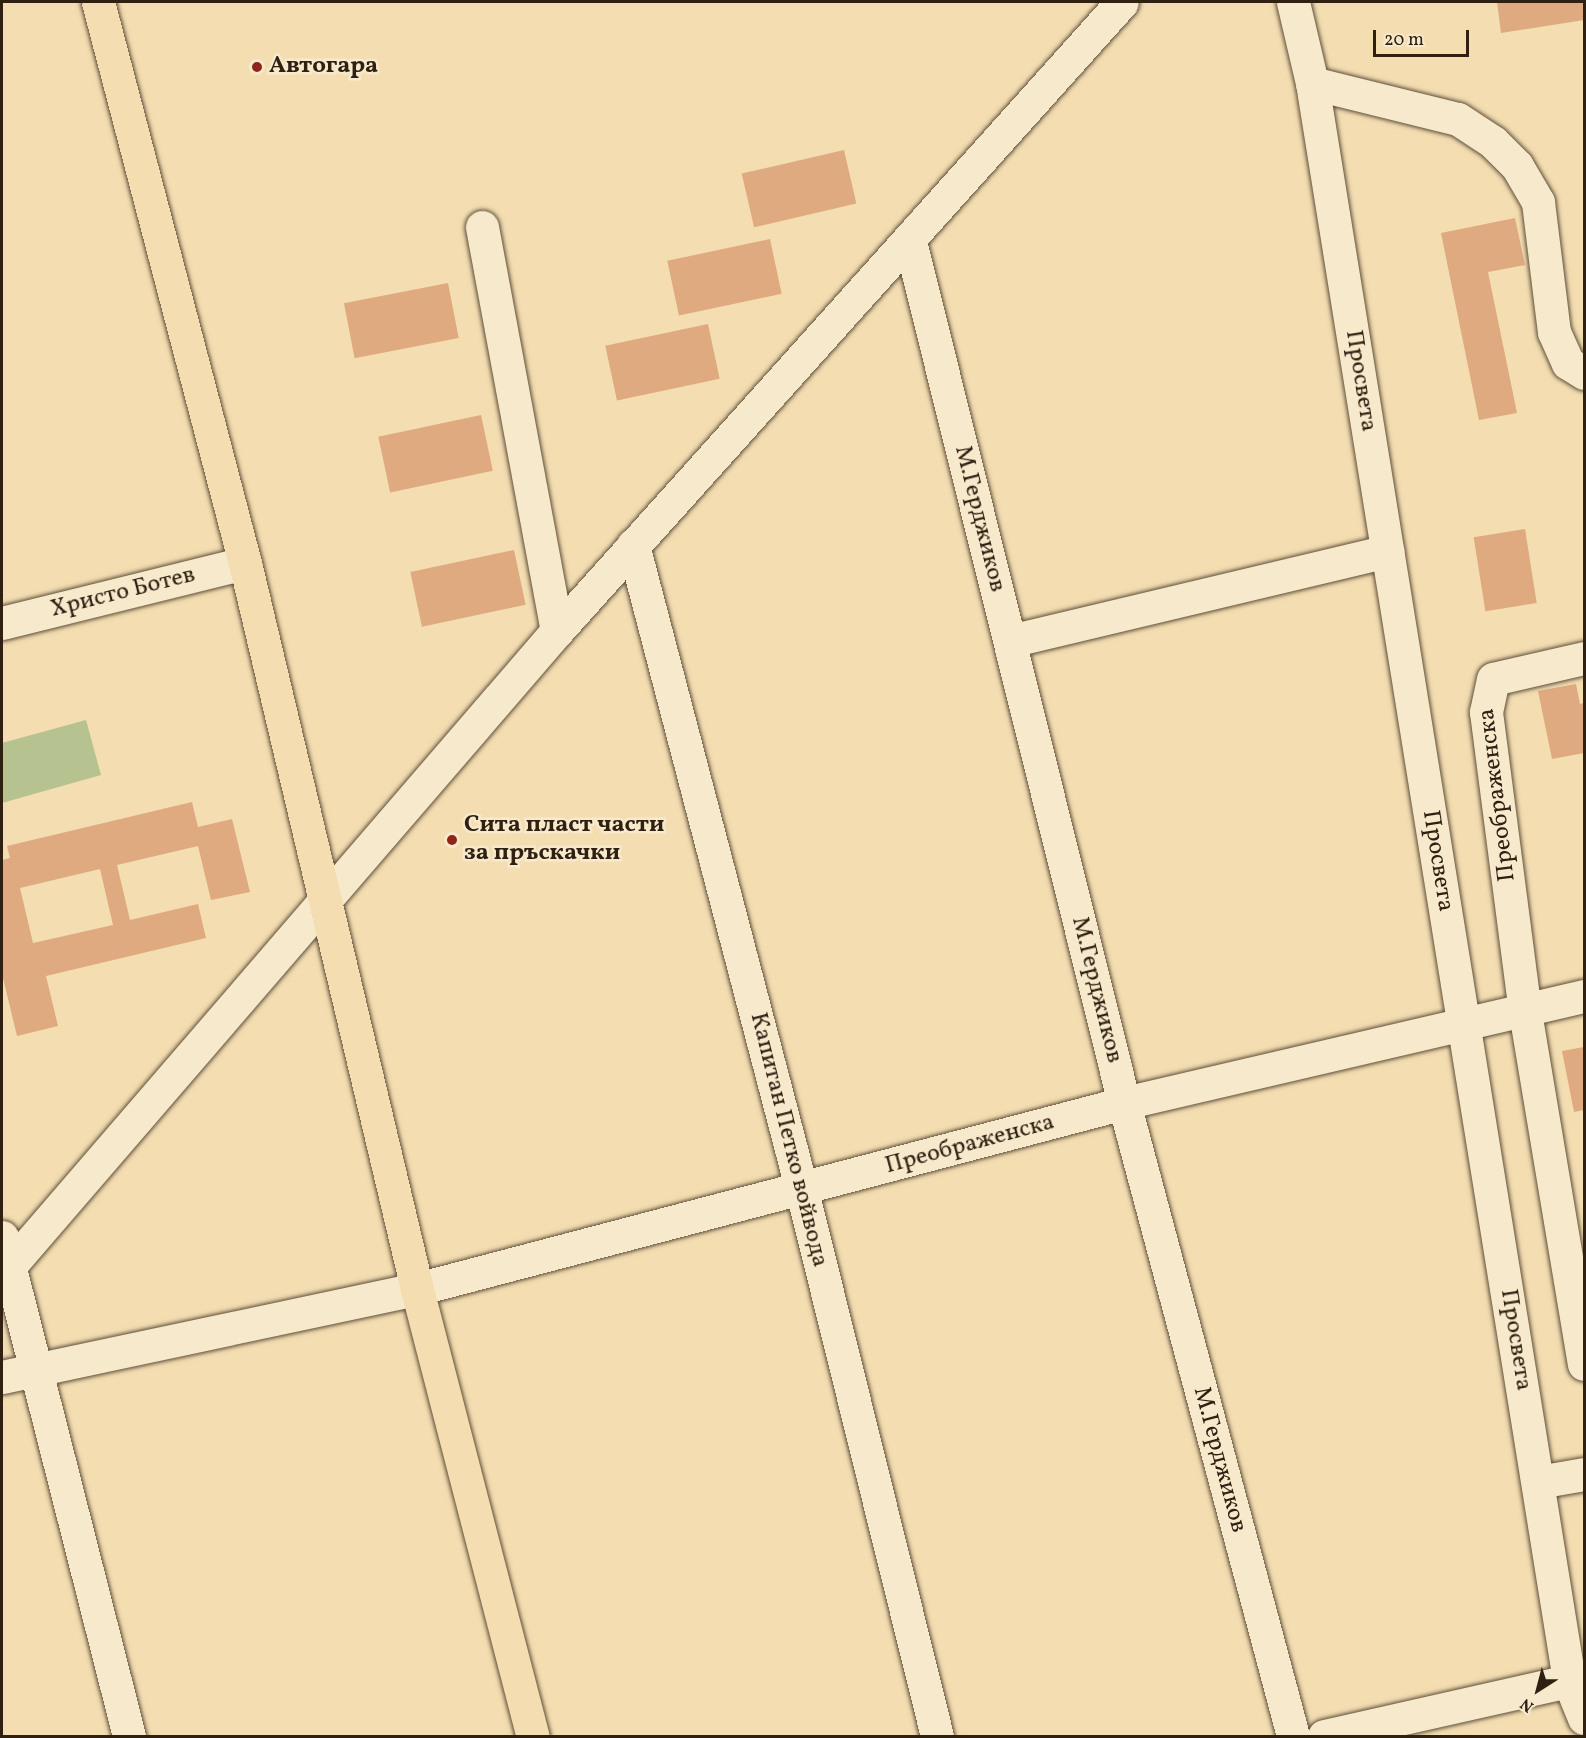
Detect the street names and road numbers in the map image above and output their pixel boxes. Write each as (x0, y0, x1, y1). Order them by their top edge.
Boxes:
street label: Просвета (1338, 328, 1382, 434)
street label: М.Герджиков (947, 443, 1011, 595)
street label: Христо Ботев (48, 561, 198, 625)
street label: Преображенска (1473, 707, 1523, 883)
street label: Просвета (1415, 808, 1459, 914)
street label: М.Герджиков (1064, 914, 1128, 1066)
street label: Капитан Петко войвода (742, 1010, 834, 1270)
street label: Преображенска (882, 1109, 1058, 1181)
street label: Просвета (1493, 1287, 1537, 1393)
street label: М.Герджиков (1186, 1384, 1252, 1536)

